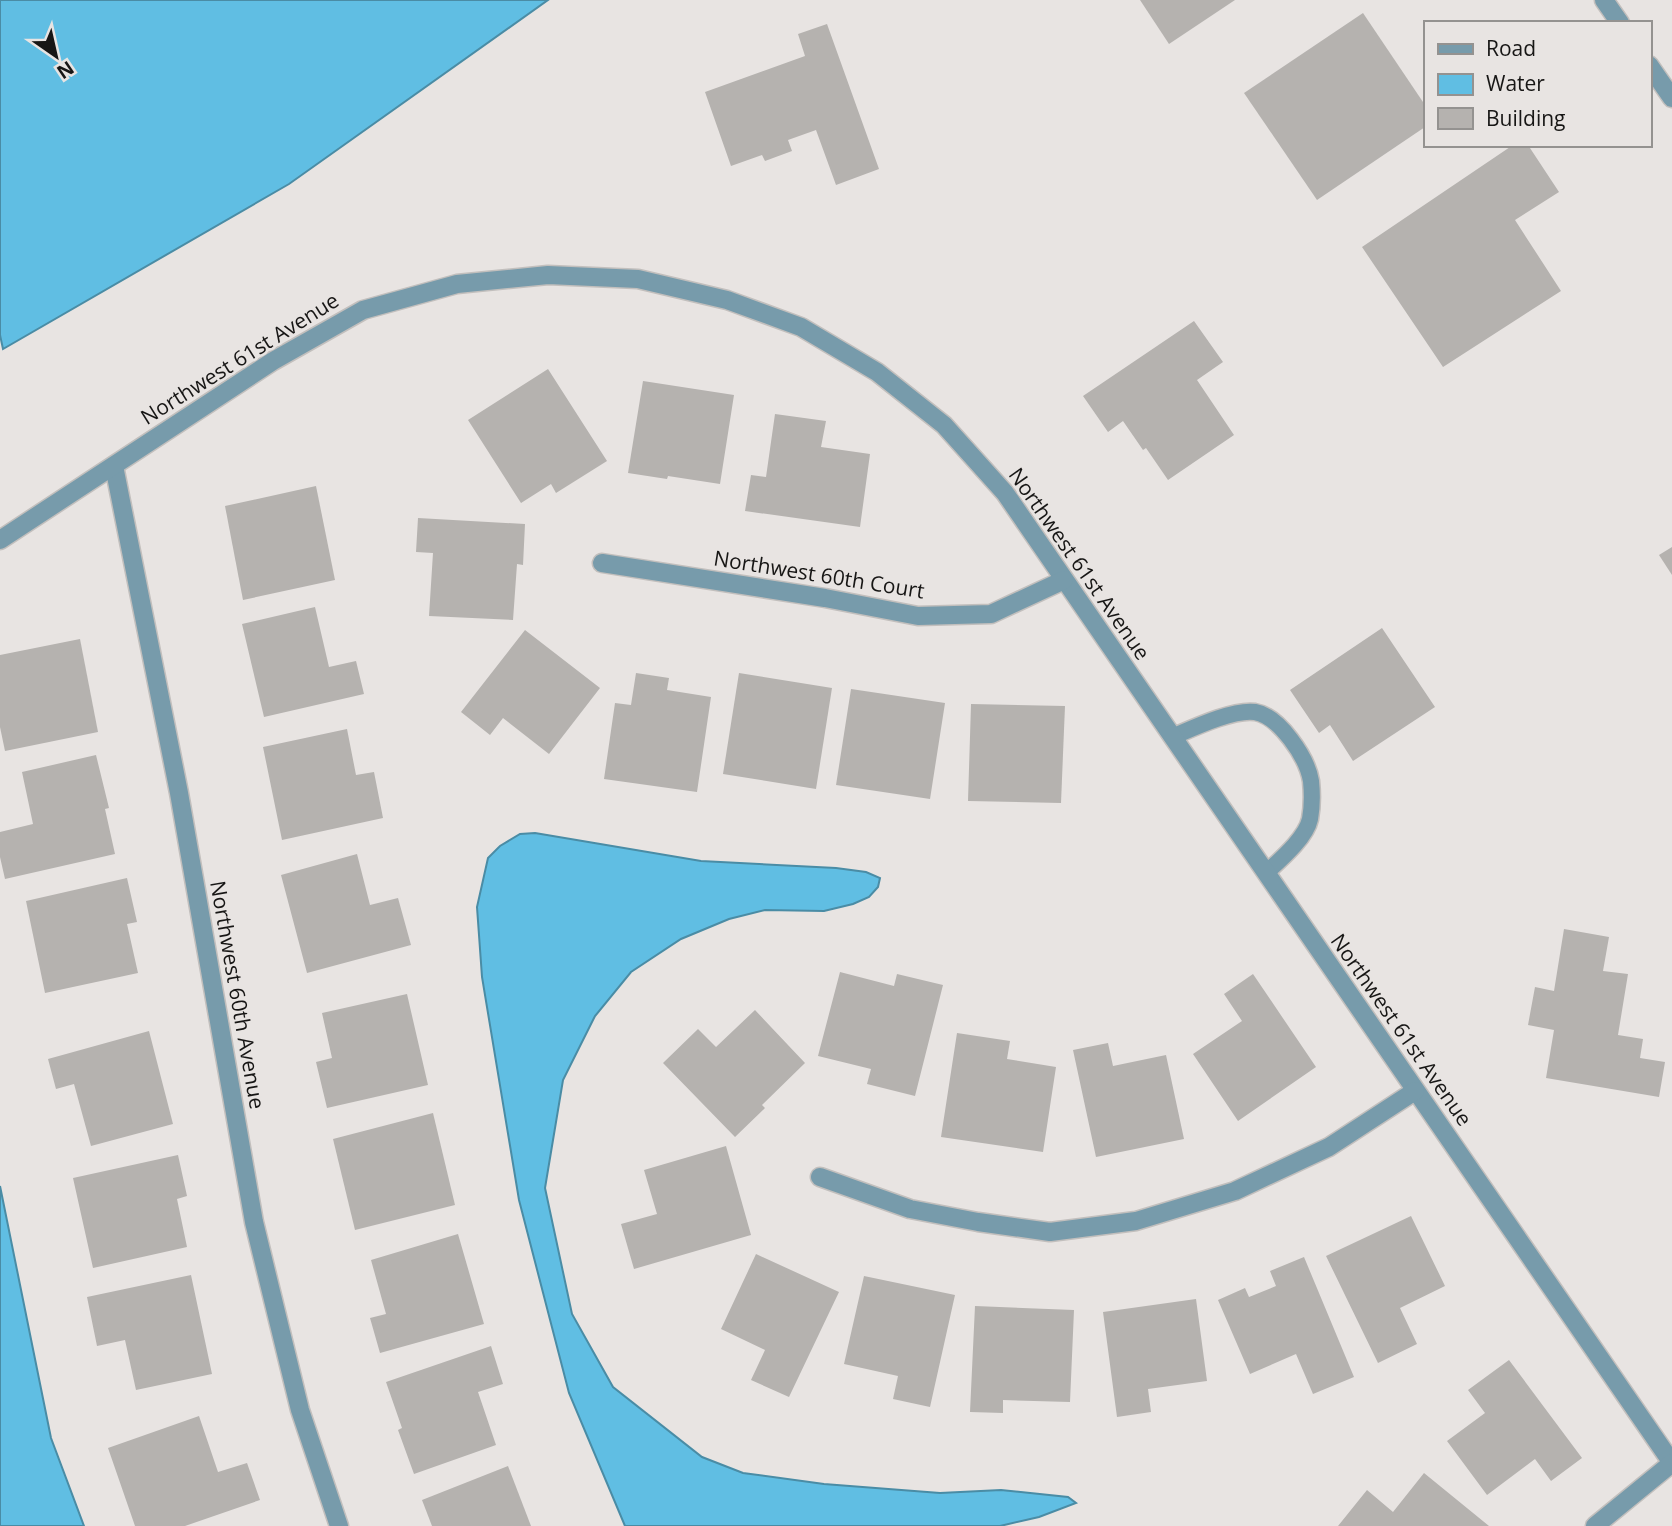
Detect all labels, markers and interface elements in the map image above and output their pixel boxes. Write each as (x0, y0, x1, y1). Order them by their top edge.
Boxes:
north arrow (21, 21, 91, 91)
legend (1424, 21, 1651, 147)
text: Road (1486, 34, 1536, 62)
text: N (52, 55, 79, 85)
text: Water (1486, 69, 1545, 97)
text: Building (1486, 104, 1565, 132)
street label: Northwest 61st Avenue (135, 286, 344, 431)
street label: Northwest 61st Avenue (1003, 462, 1157, 665)
street label: Northwest 60th Court (712, 544, 927, 605)
street label: Northwest 60th Avenue (204, 878, 272, 1111)
street label: Northwest 61st Avenue (1325, 928, 1479, 1131)

